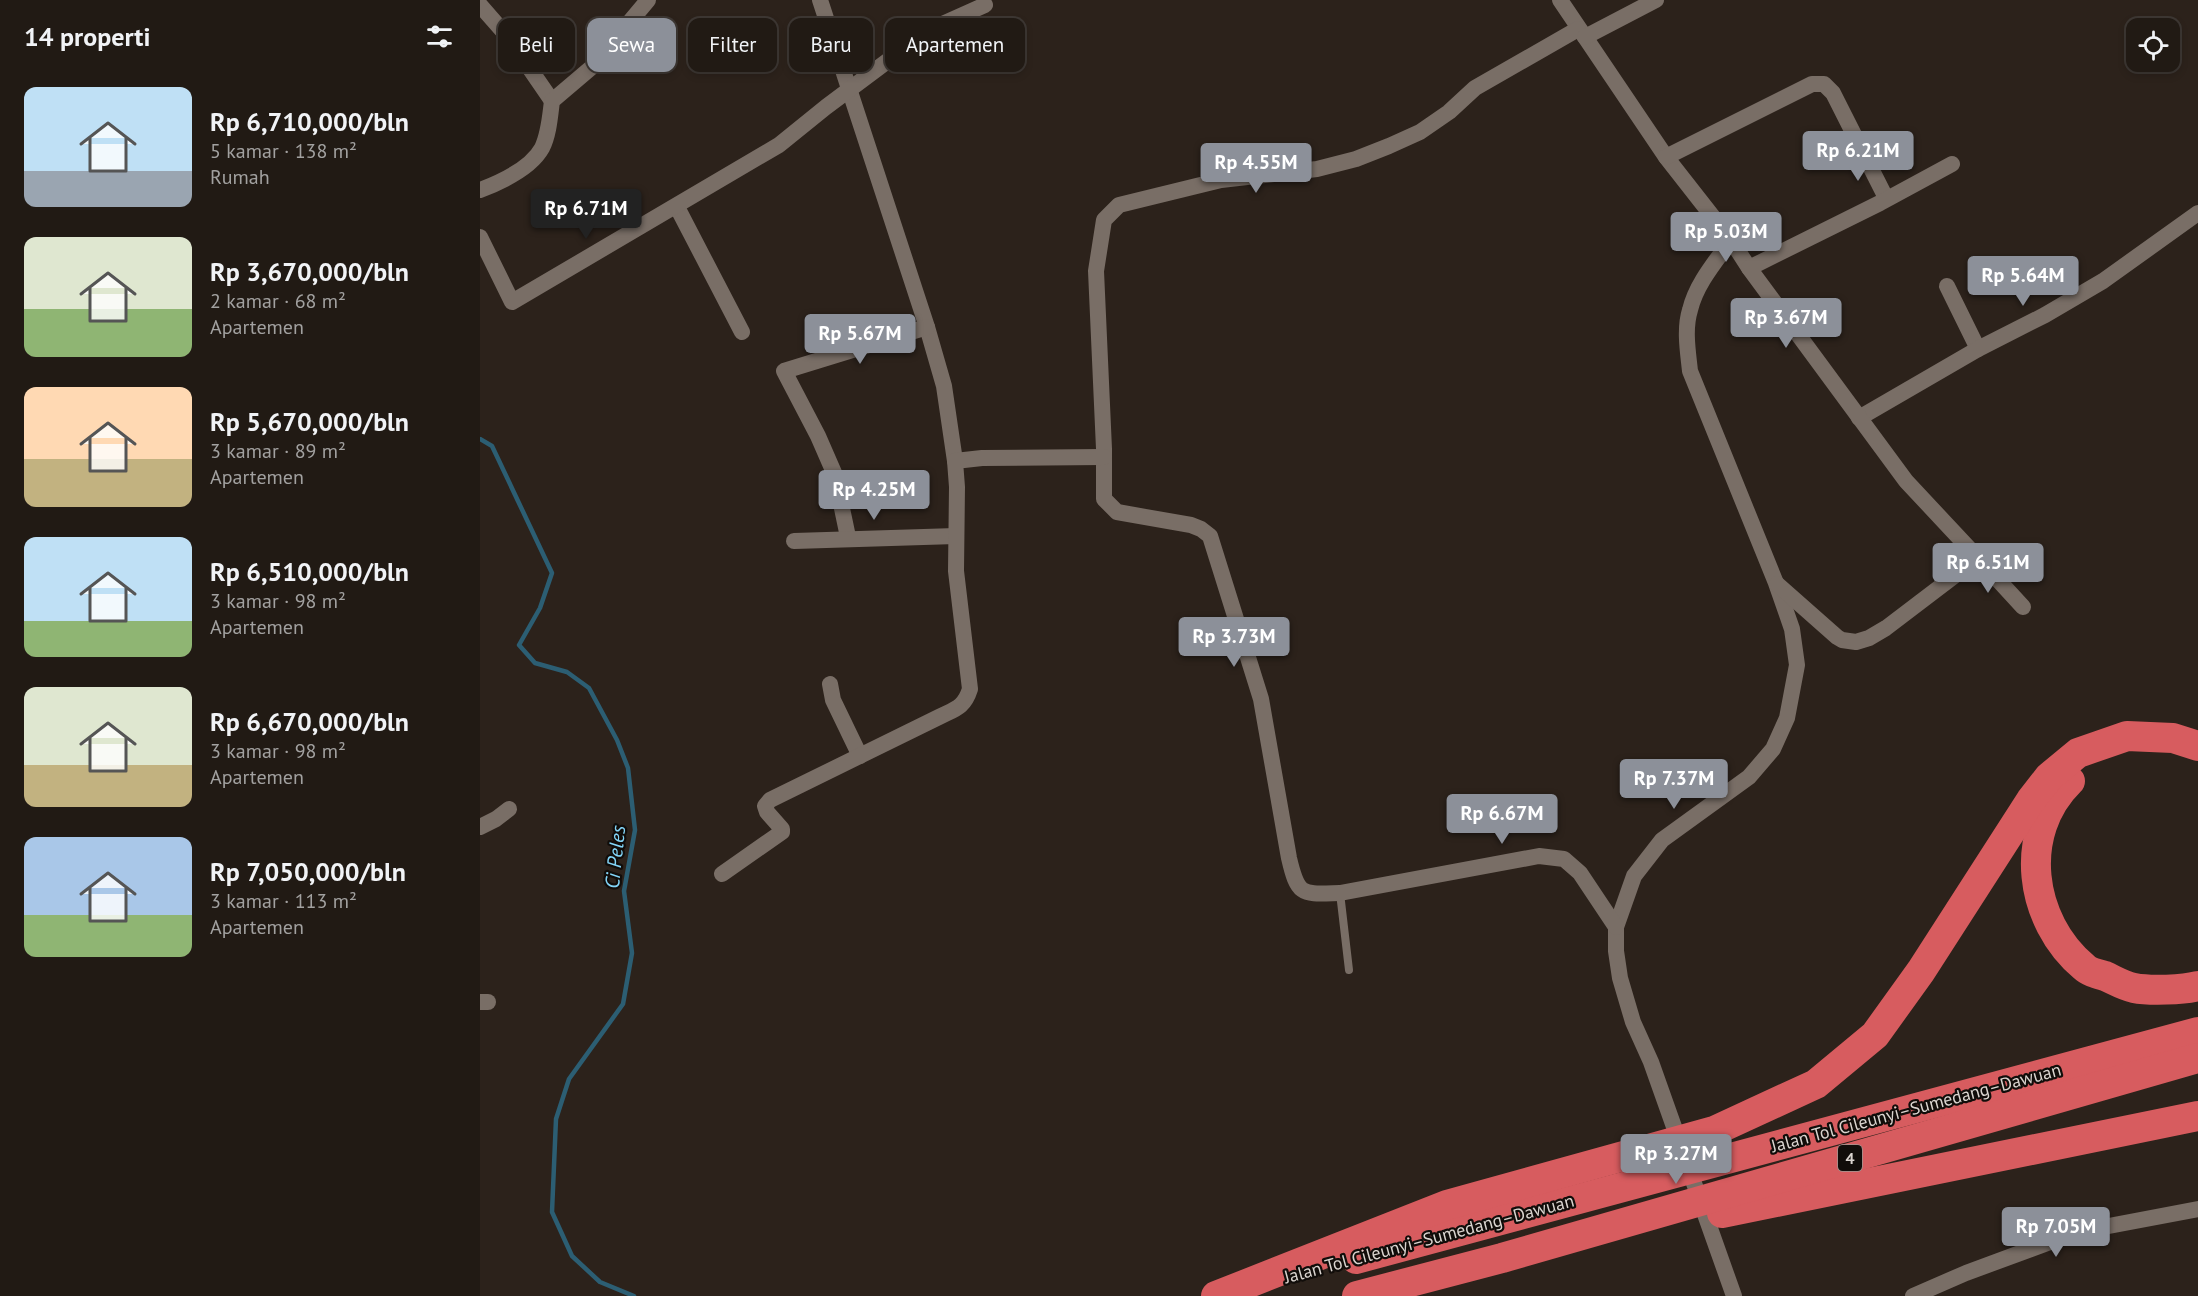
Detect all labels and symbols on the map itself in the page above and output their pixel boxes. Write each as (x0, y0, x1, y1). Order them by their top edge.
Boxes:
pin: Rp 6.21M (1796, 131, 1920, 182)
pin: Rp 4.55M (1194, 143, 1318, 194)
pin: Rp 6.71M (524, 189, 648, 240)
pin: Rp 5.03M (1664, 212, 1788, 263)
pin: Rp 5.64M (1961, 256, 2085, 307)
pin: Rp 3.67M (1724, 298, 1848, 349)
pin: Rp 5.67M (798, 314, 922, 365)
pin: Rp 4.25M (812, 470, 936, 521)
pin: Rp 6.51M (1926, 543, 2050, 594)
pin: Rp 3.73M (1172, 617, 1296, 668)
pin: Rp 7.37M (1612, 759, 1736, 810)
pin: Rp 6.67M (1440, 794, 1564, 845)
water label: Ci Peles (599, 824, 631, 890)
street label: Jalan Tol Cileunyi–Sumedang–Dawuan (1767, 1058, 2063, 1158)
pin: Rp 3.27M (1614, 1134, 1738, 1185)
road number: 4 (1838, 1145, 1862, 1171)
street label: Jalan Tol Cileunyi–Sumedang–Dawuan (1280, 1189, 1576, 1289)
pin: Rp 7.05M (1994, 1207, 2118, 1258)

